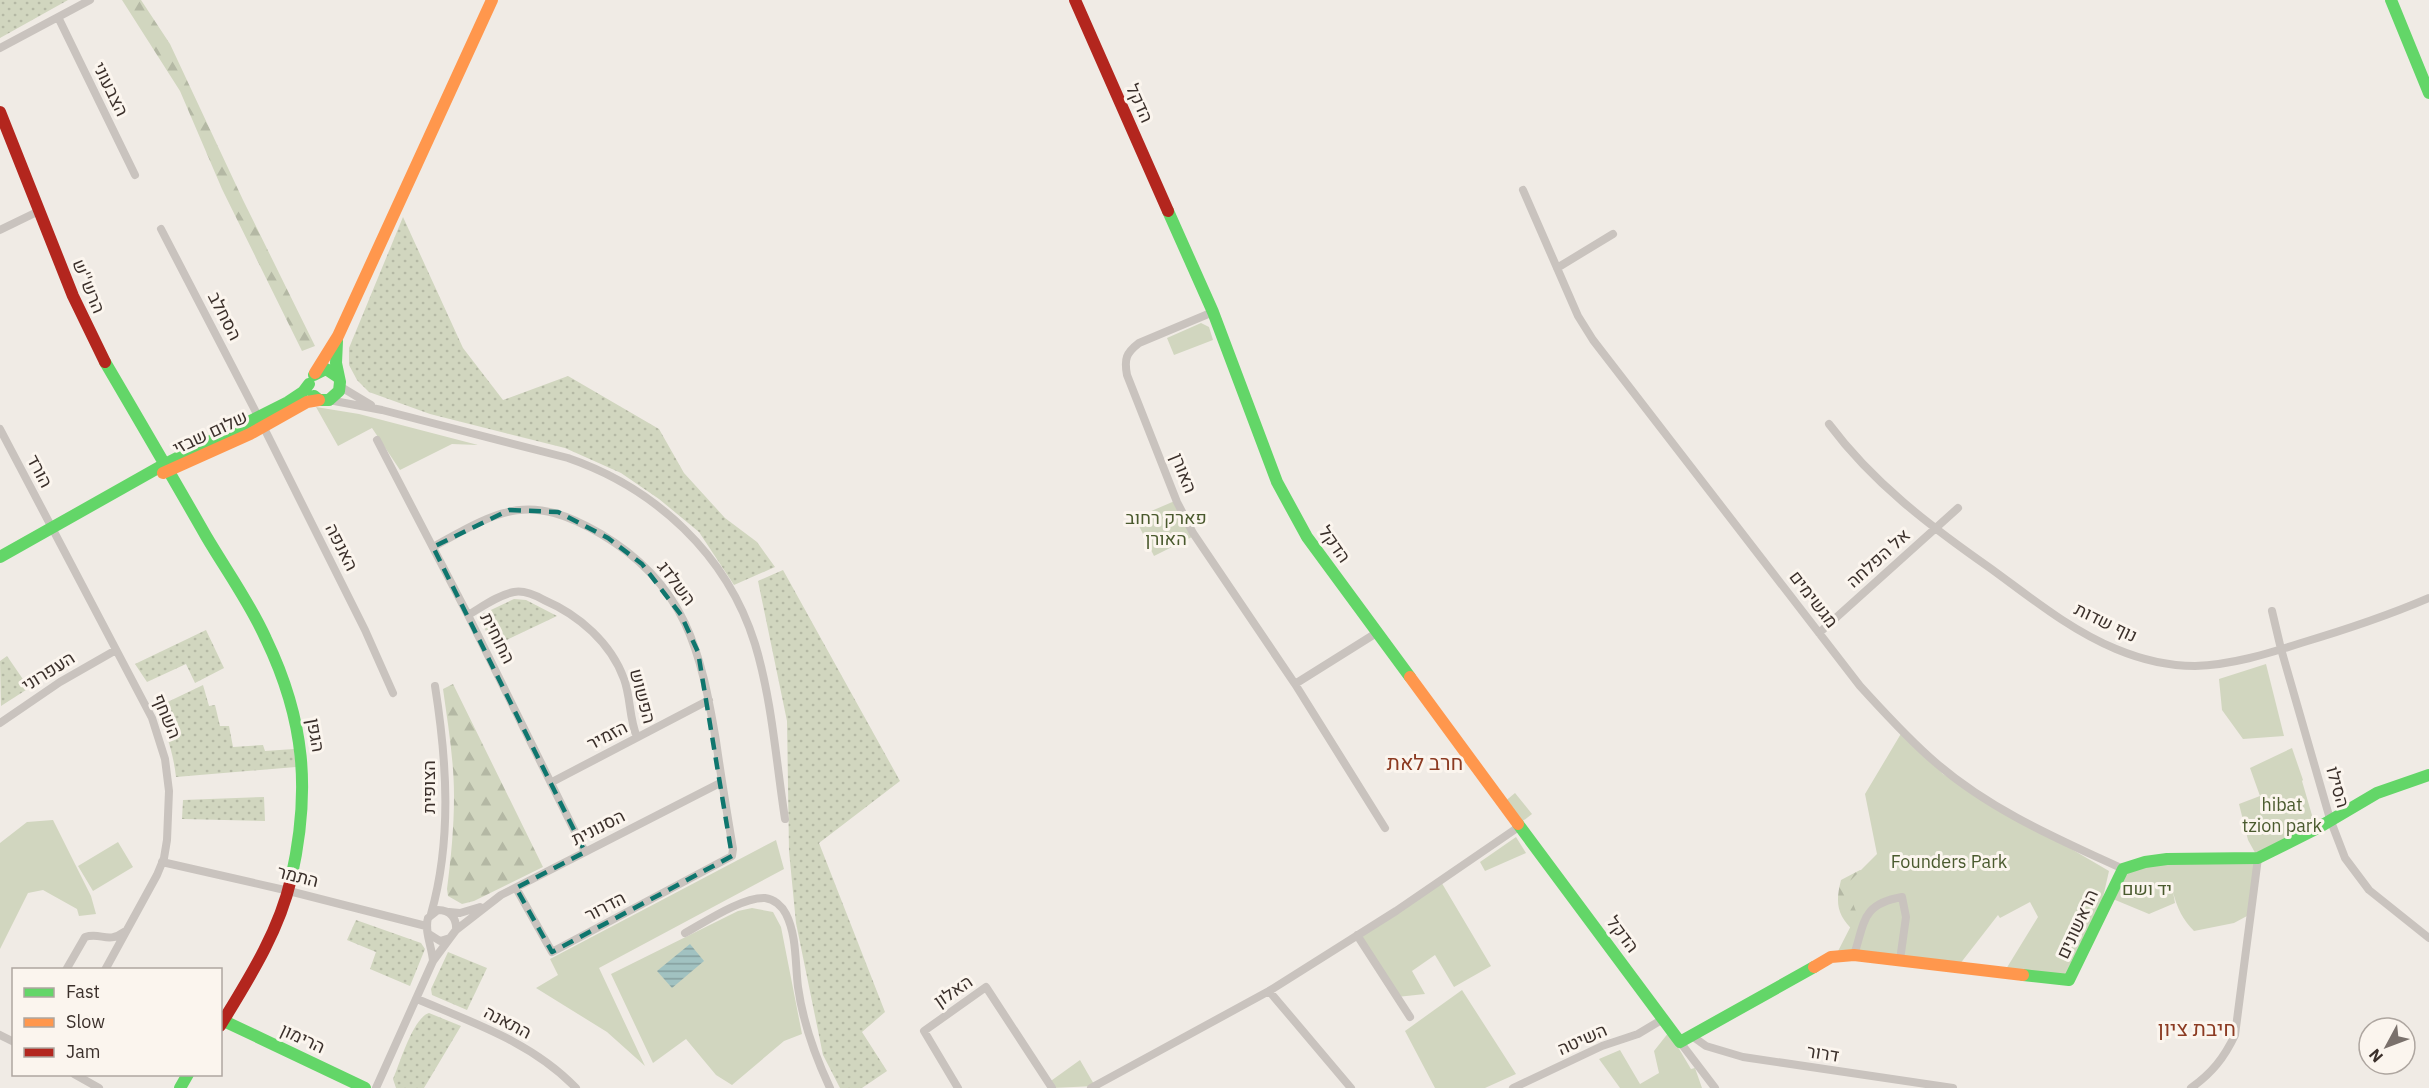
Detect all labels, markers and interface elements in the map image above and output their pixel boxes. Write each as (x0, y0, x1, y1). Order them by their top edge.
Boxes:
street label: הצבעוני (88, 58, 134, 120)
street label: הדקל (1121, 80, 1159, 126)
street label: הרש''ש (67, 255, 111, 317)
street label: הסחלב (203, 288, 247, 344)
street label: שלום שבזי (169, 405, 251, 459)
street label: האורן (1166, 449, 1202, 497)
street label: הורד (22, 451, 58, 491)
park label: פארק רחוב האורן (1125, 506, 1207, 550)
street label: האנפה (320, 519, 364, 575)
street label: הדקל (1314, 521, 1356, 567)
street label: אל הפלחה (1841, 523, 1915, 593)
street label: השלדג (653, 556, 701, 610)
street label: מגשימים (1785, 566, 1843, 632)
street label: נוף שדות (2071, 597, 2141, 647)
street label: החוחית (475, 609, 521, 667)
street label: העפרוני (17, 646, 79, 696)
street label: הפשוש (625, 666, 661, 726)
street label: השחף (147, 690, 187, 742)
street label: הזמיר (583, 715, 631, 755)
street label: הגפן (302, 716, 330, 754)
district label: חרב לאת (1387, 748, 1463, 776)
street label: הצופית (417, 760, 440, 814)
street label: הסילו (2321, 764, 2355, 810)
park label: hibat tzion park (2242, 793, 2322, 837)
street label: הסנונית (567, 804, 629, 850)
park label: Founders Park (1891, 850, 2008, 873)
street label: התמר (275, 860, 321, 892)
park label: יד ושם (2122, 877, 2172, 900)
street label: הדרור (581, 886, 629, 926)
street label: הראשונים (2051, 886, 2103, 962)
street label: הדקל (1602, 911, 1644, 957)
legend (12, 968, 222, 1076)
street label: האלון (929, 970, 977, 1012)
text: Fast (66, 980, 100, 1003)
street label: התאנה (480, 1000, 536, 1044)
text: Slow (66, 1010, 105, 1033)
district label: חיבת ציון (2158, 1014, 2236, 1042)
north arrow (2357, 1016, 2417, 1076)
street label: הרימון (277, 1018, 329, 1058)
street label: השיטה (1554, 1018, 1610, 1060)
street label: דרור (1805, 1039, 1841, 1067)
text: Jam (66, 1040, 101, 1063)
text: N (2364, 1045, 2387, 1067)

